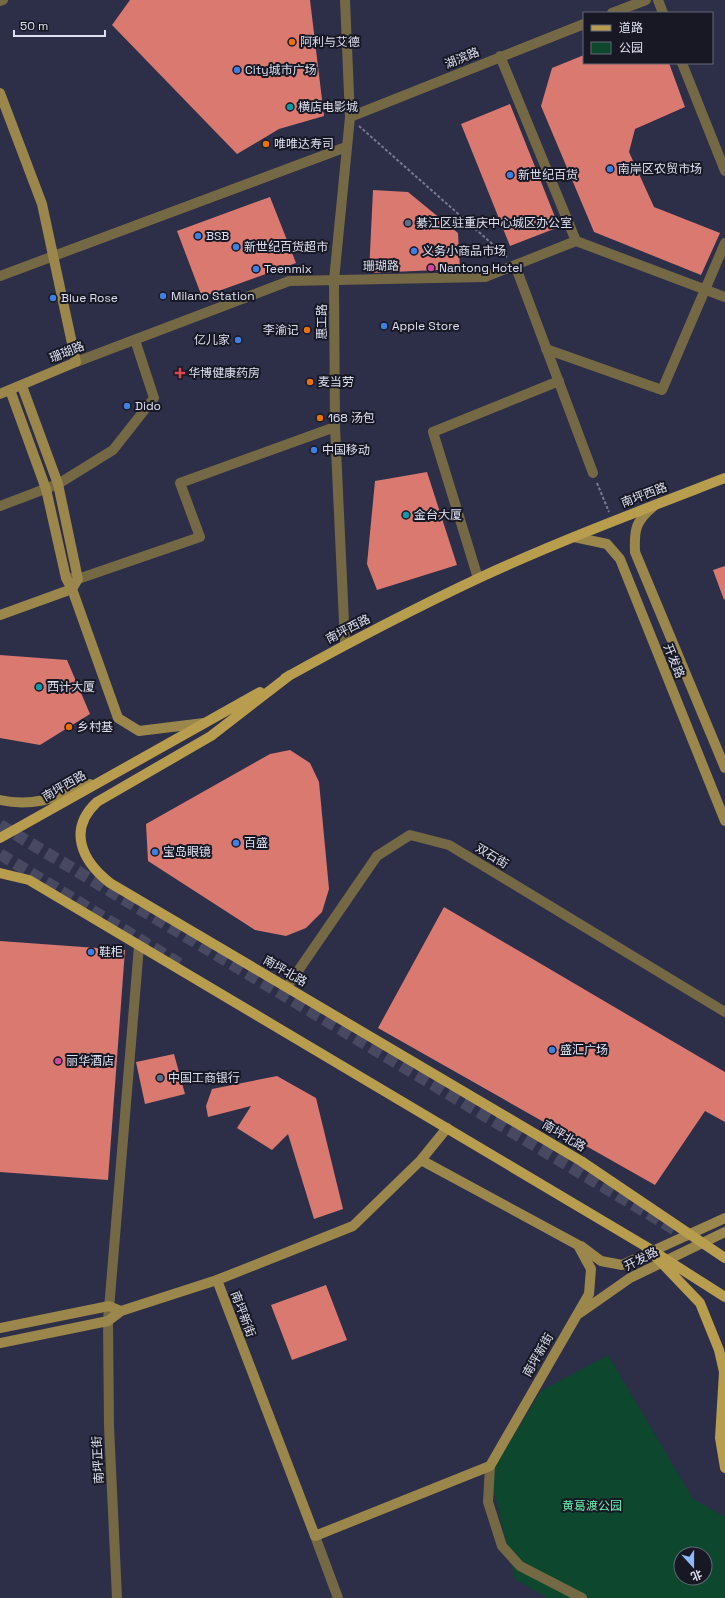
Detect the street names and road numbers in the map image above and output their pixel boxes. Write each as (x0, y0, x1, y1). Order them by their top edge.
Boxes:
street label: 湖滨路 (442, 44, 482, 72)
street label: 珊瑚路 (363, 258, 399, 274)
street label: 惠工路 (314, 304, 330, 340)
street label: 珊瑚路 (47, 338, 87, 366)
street label: 南坪西路 (619, 479, 669, 511)
street label: 南坪西路 (323, 611, 373, 647)
street label: 开发路 (660, 641, 688, 681)
street label: 南坪西路 (39, 767, 89, 805)
street label: 双石街 (472, 840, 512, 872)
street label: 南坪北路 (260, 952, 310, 990)
street label: 南坪北路 (539, 1117, 589, 1155)
street label: 开发路 (621, 1244, 661, 1274)
street label: 南坪新街 (227, 1289, 259, 1339)
street label: 南坪新街 (519, 1330, 557, 1380)
street label: 南坪正街 (89, 1436, 107, 1484)

